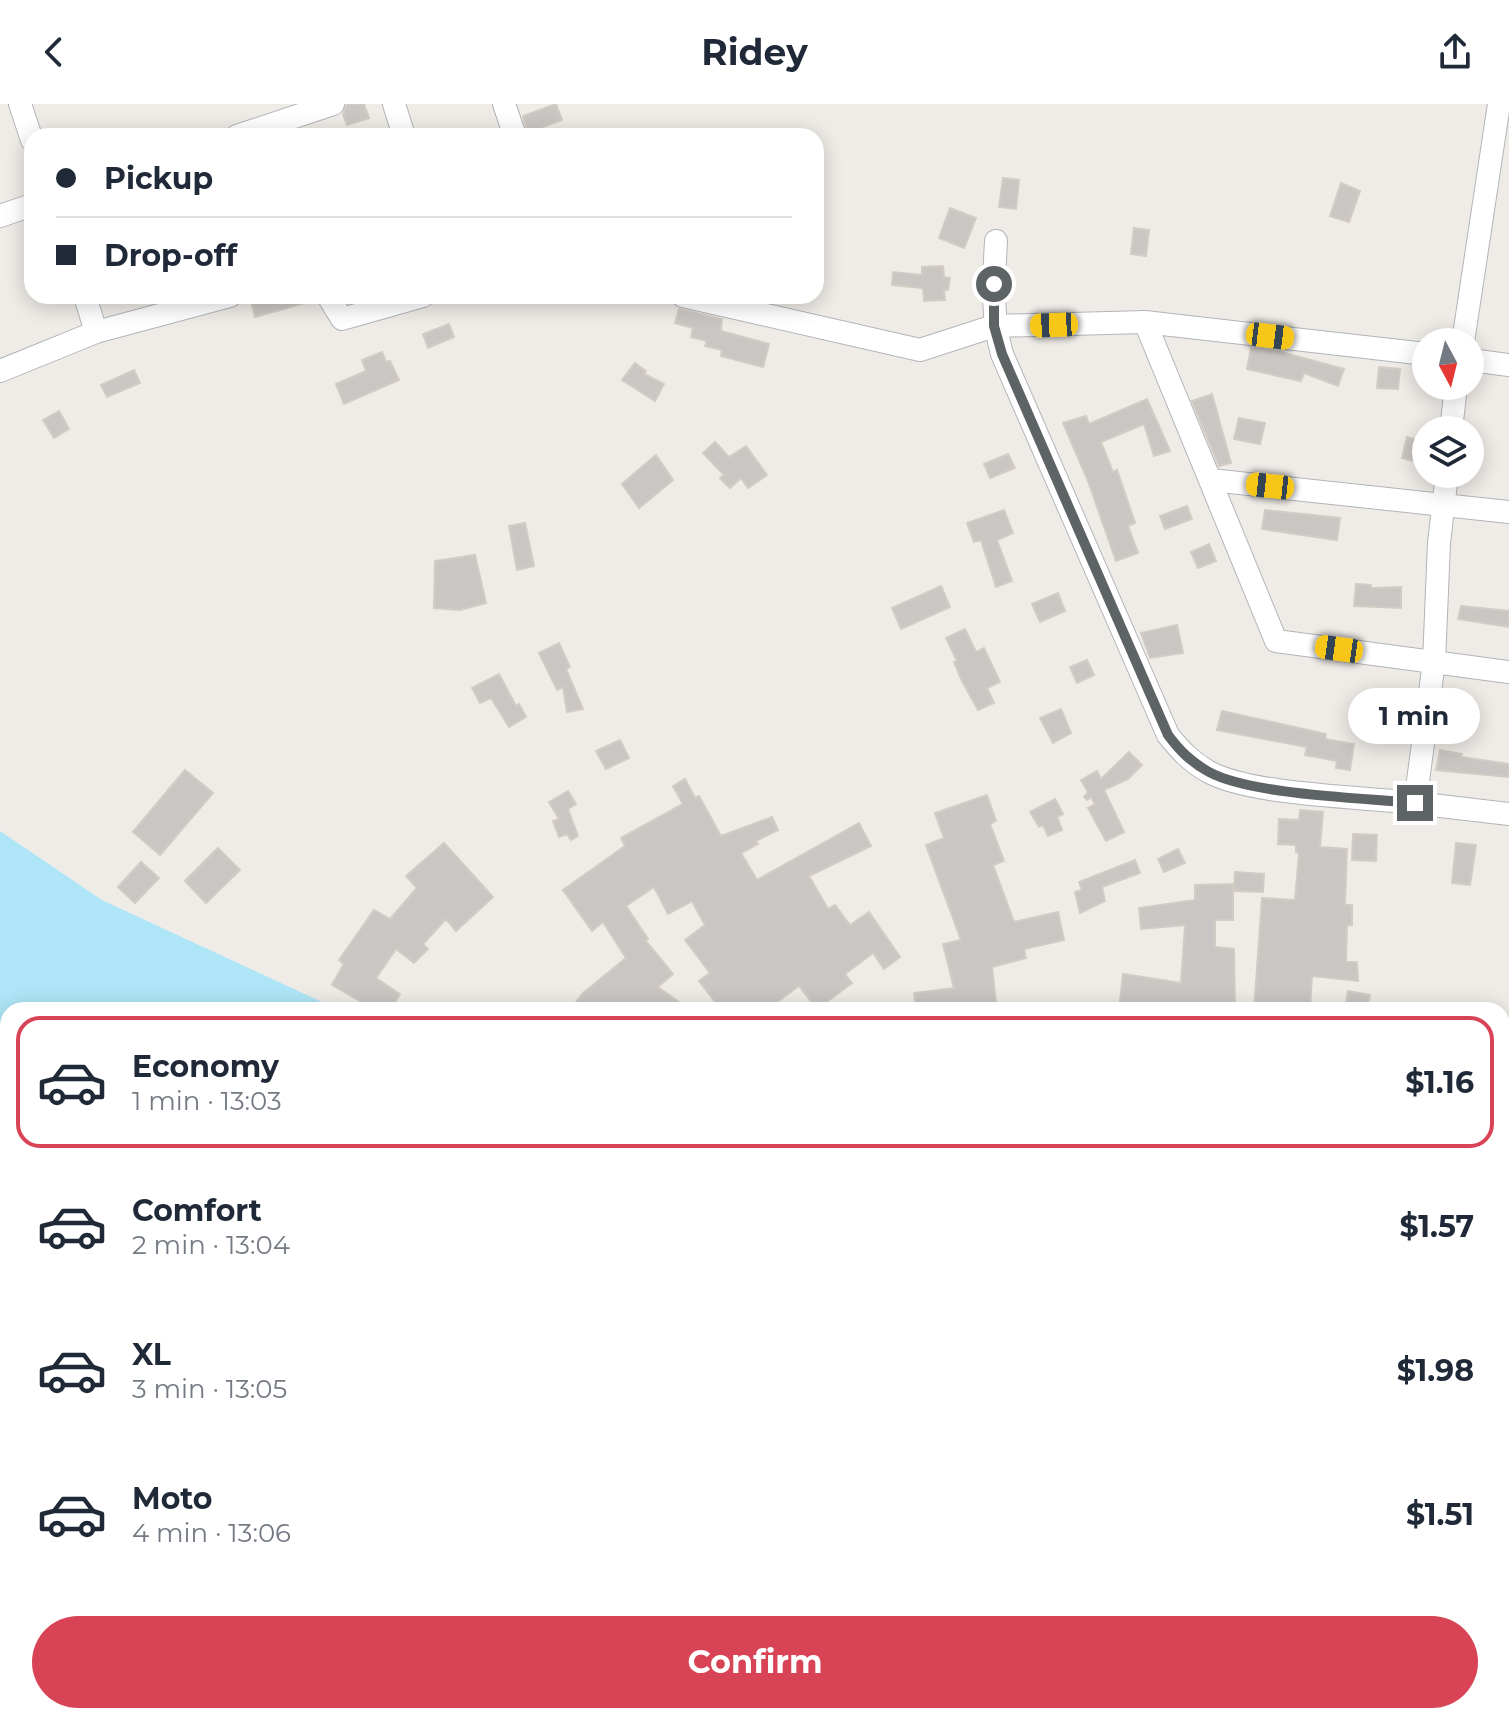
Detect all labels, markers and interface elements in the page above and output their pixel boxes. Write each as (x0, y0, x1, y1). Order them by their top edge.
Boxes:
icon: back (32, 30, 76, 74)
text: Ridey (701, 30, 808, 74)
icon: share (1433, 30, 1477, 74)
text: Pickup (104, 160, 213, 197)
text: Drop-off (104, 237, 237, 274)
route start (976, 266, 1012, 302)
car (1030, 312, 1078, 338)
car (1245, 321, 1295, 351)
north arrow (1412, 328, 1484, 400)
map controls (1412, 328, 1484, 488)
button: layers (1412, 416, 1484, 488)
car (1245, 472, 1295, 500)
car (1314, 634, 1364, 664)
callout: 1 min (1349, 687, 1481, 743)
text: 1 min (1379, 700, 1449, 732)
route end (1397, 785, 1433, 821)
icon: car (36, 1046, 108, 1118)
text: Economy (132, 1048, 279, 1085)
text: $1.16 (1405, 1064, 1474, 1101)
text: 1 min · 13:03 (132, 1085, 282, 1117)
icon: car (36, 1190, 108, 1262)
text: Comfort (132, 1192, 262, 1229)
text: $1.57 (1399, 1208, 1474, 1245)
text: 2 min · 13:04 (132, 1229, 290, 1261)
icon: car (36, 1334, 108, 1406)
text: XL (132, 1336, 171, 1373)
text: $1.98 (1397, 1352, 1474, 1389)
text: 3 min · 13:05 (132, 1373, 287, 1405)
icon: car (36, 1478, 108, 1550)
text: Moto (132, 1480, 213, 1517)
text: $1.51 (1406, 1496, 1474, 1533)
text: 4 min · 13:06 (132, 1517, 291, 1549)
button: Confirm (32, 1616, 1478, 1708)

